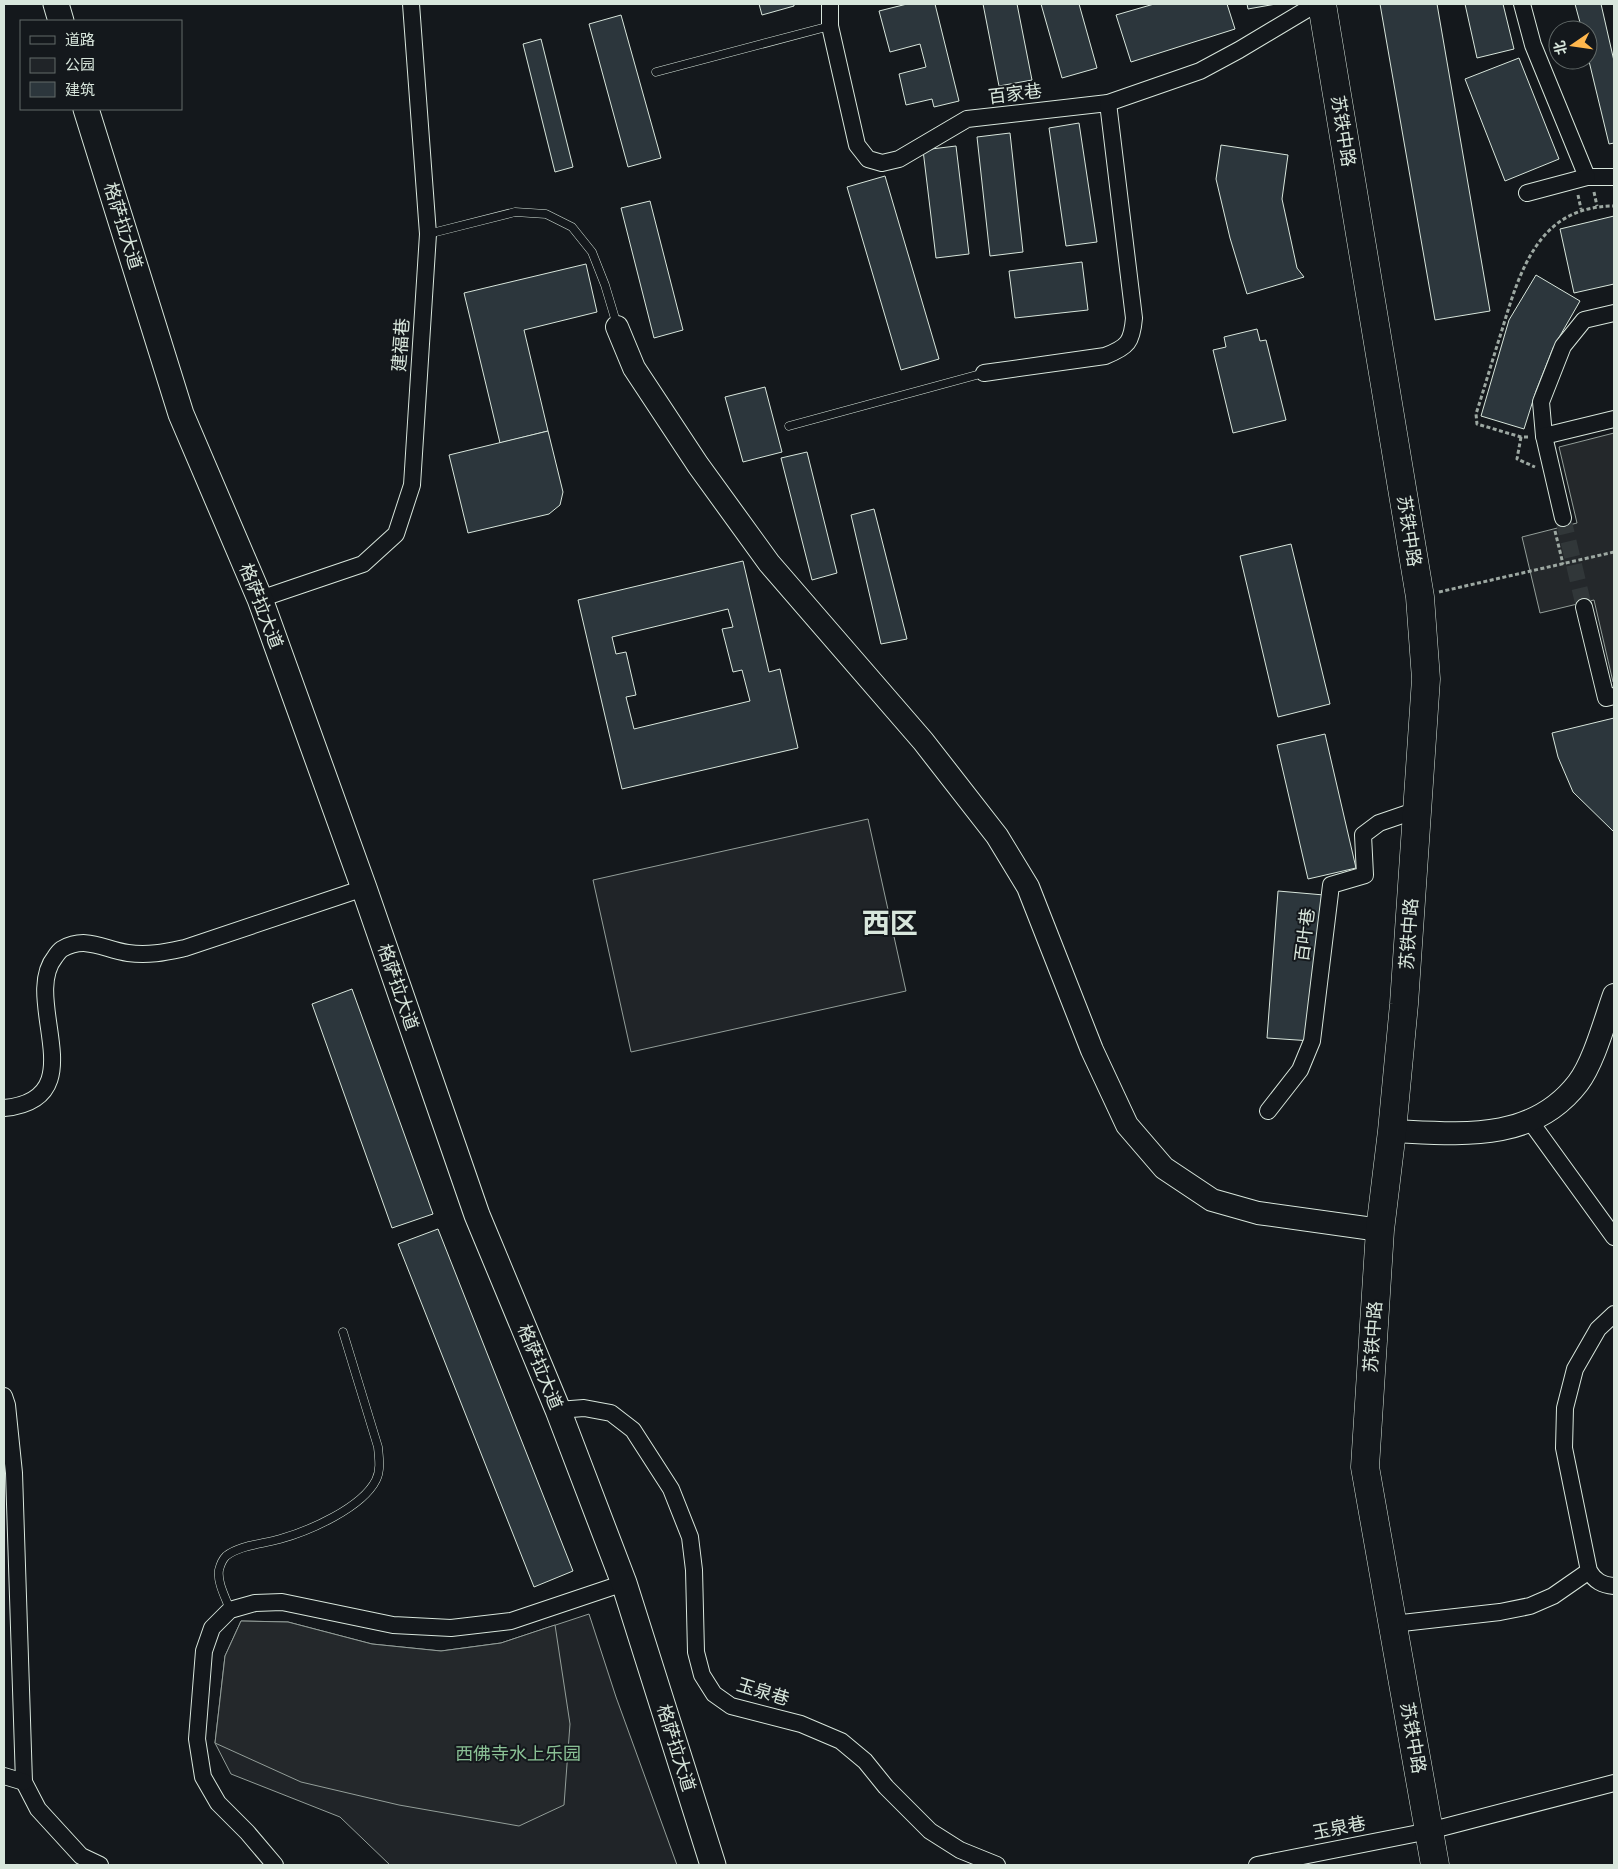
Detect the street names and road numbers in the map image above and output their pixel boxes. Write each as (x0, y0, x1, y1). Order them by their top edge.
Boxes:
street label: 百家巷 (987, 78, 1043, 110)
street label: 苏铁中路 (1325, 93, 1361, 169)
street label: 格萨拉大道 (97, 179, 149, 273)
street label: 建福巷 (386, 317, 416, 373)
street label: 苏铁中路 (1391, 493, 1427, 569)
street label: 格萨拉大道 (233, 559, 289, 653)
street label: 苏铁中路 (1394, 897, 1424, 971)
street label: 百叶巷 (1289, 907, 1321, 963)
street label: 格萨拉大道 (371, 940, 425, 1034)
street label: 苏铁中路 (1358, 1300, 1388, 1374)
street label: 格萨拉大道 (511, 1320, 569, 1414)
street label: 玉泉巷 (733, 1672, 793, 1712)
street label: 苏铁中路 (1394, 1700, 1432, 1776)
street label: 格萨拉大道 (650, 1701, 702, 1795)
street label: 玉泉巷 (1310, 1810, 1368, 1846)

